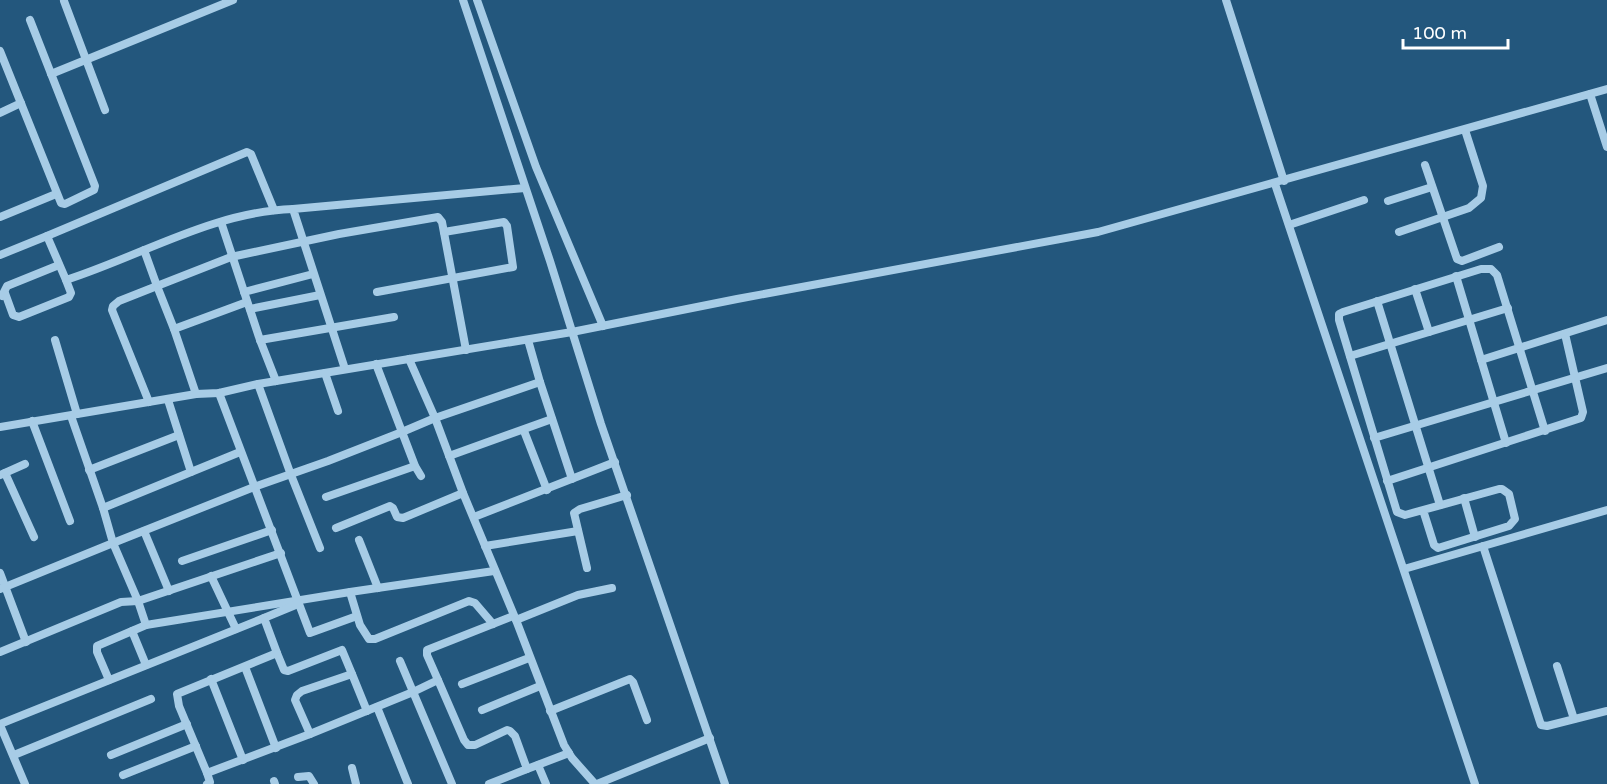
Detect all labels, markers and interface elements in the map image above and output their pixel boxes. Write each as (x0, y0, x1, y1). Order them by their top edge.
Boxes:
scale bar (1403, 12, 1508, 50)
text: 100 m (1412, 22, 1467, 44)

